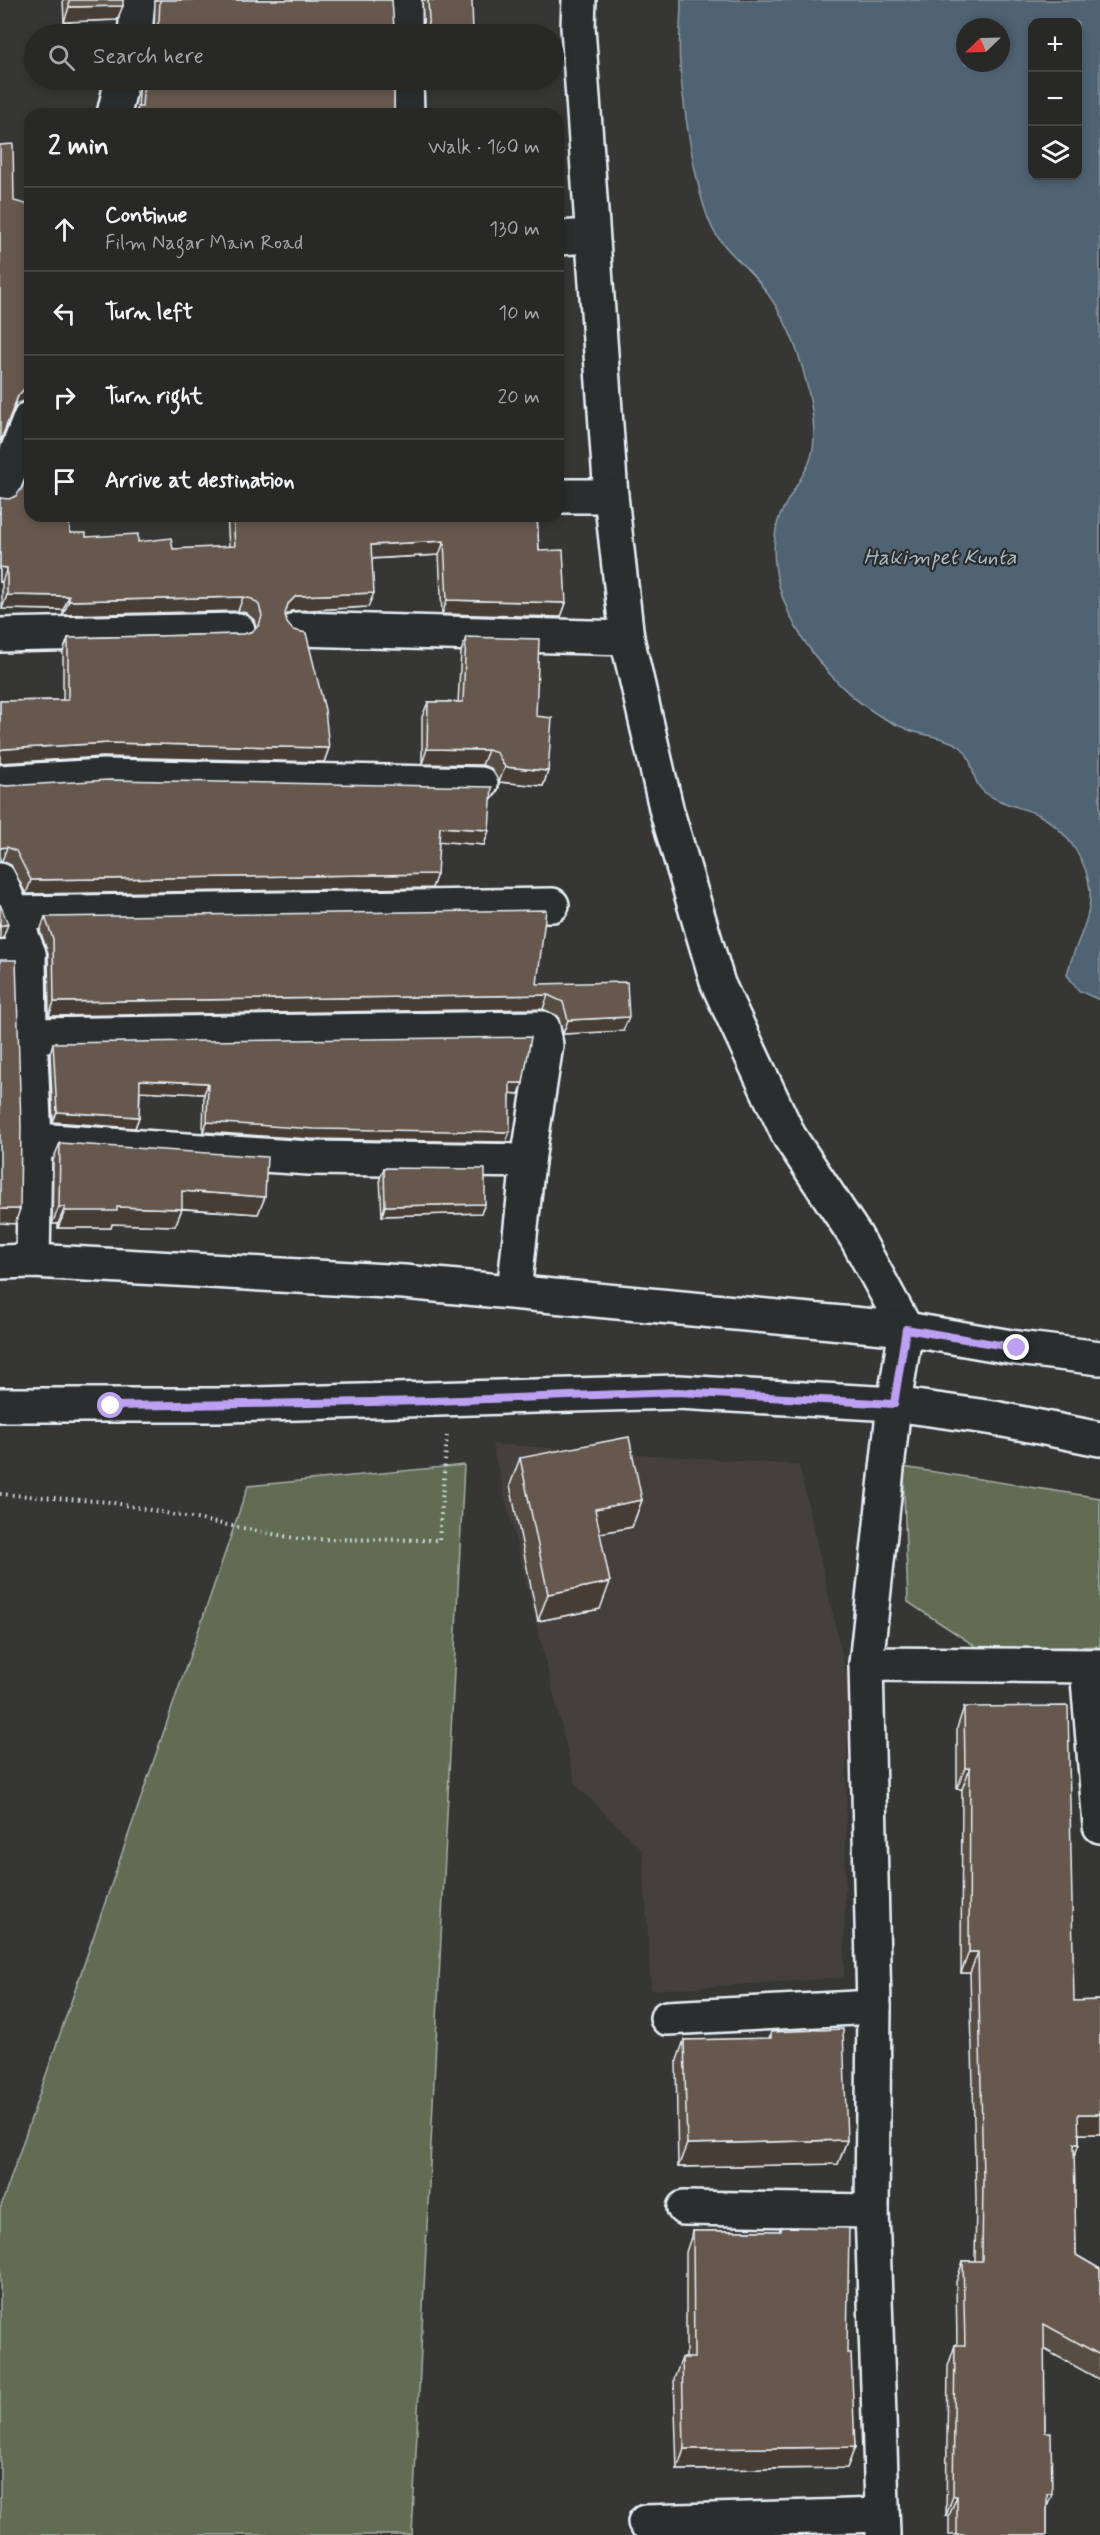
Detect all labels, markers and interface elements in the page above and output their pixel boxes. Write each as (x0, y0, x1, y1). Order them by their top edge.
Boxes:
north arrow (956, 18, 1010, 72)
map controls (1028, 18, 1082, 180)
button: + (1028, 18, 1082, 72)
search box (24, 24, 564, 90)
icon: search (45, 41, 78, 74)
text: Search here (93, 43, 204, 71)
button: − (1028, 72, 1082, 126)
button: layers (1028, 126, 1082, 180)
text: 2 min (48, 130, 109, 164)
text: Walk · 160 m (428, 134, 540, 161)
text: Continue (105, 202, 187, 230)
icon: ahead (48, 213, 81, 246)
text: 130 m (489, 216, 540, 243)
text: Film Nagar Main Road (105, 230, 303, 257)
icon: left (48, 297, 81, 330)
text: Turn left (105, 299, 193, 327)
text: 10 m (498, 300, 540, 327)
icon: right (48, 381, 81, 414)
text: Turn right (105, 383, 203, 411)
text: 20 m (497, 384, 540, 411)
icon: arrive (48, 465, 81, 498)
text: Arrive at destination (105, 467, 295, 495)
water label: Hakimpet Kunta (864, 544, 1017, 572)
route end (1003, 1334, 1029, 1360)
route start (97, 1392, 123, 1418)

